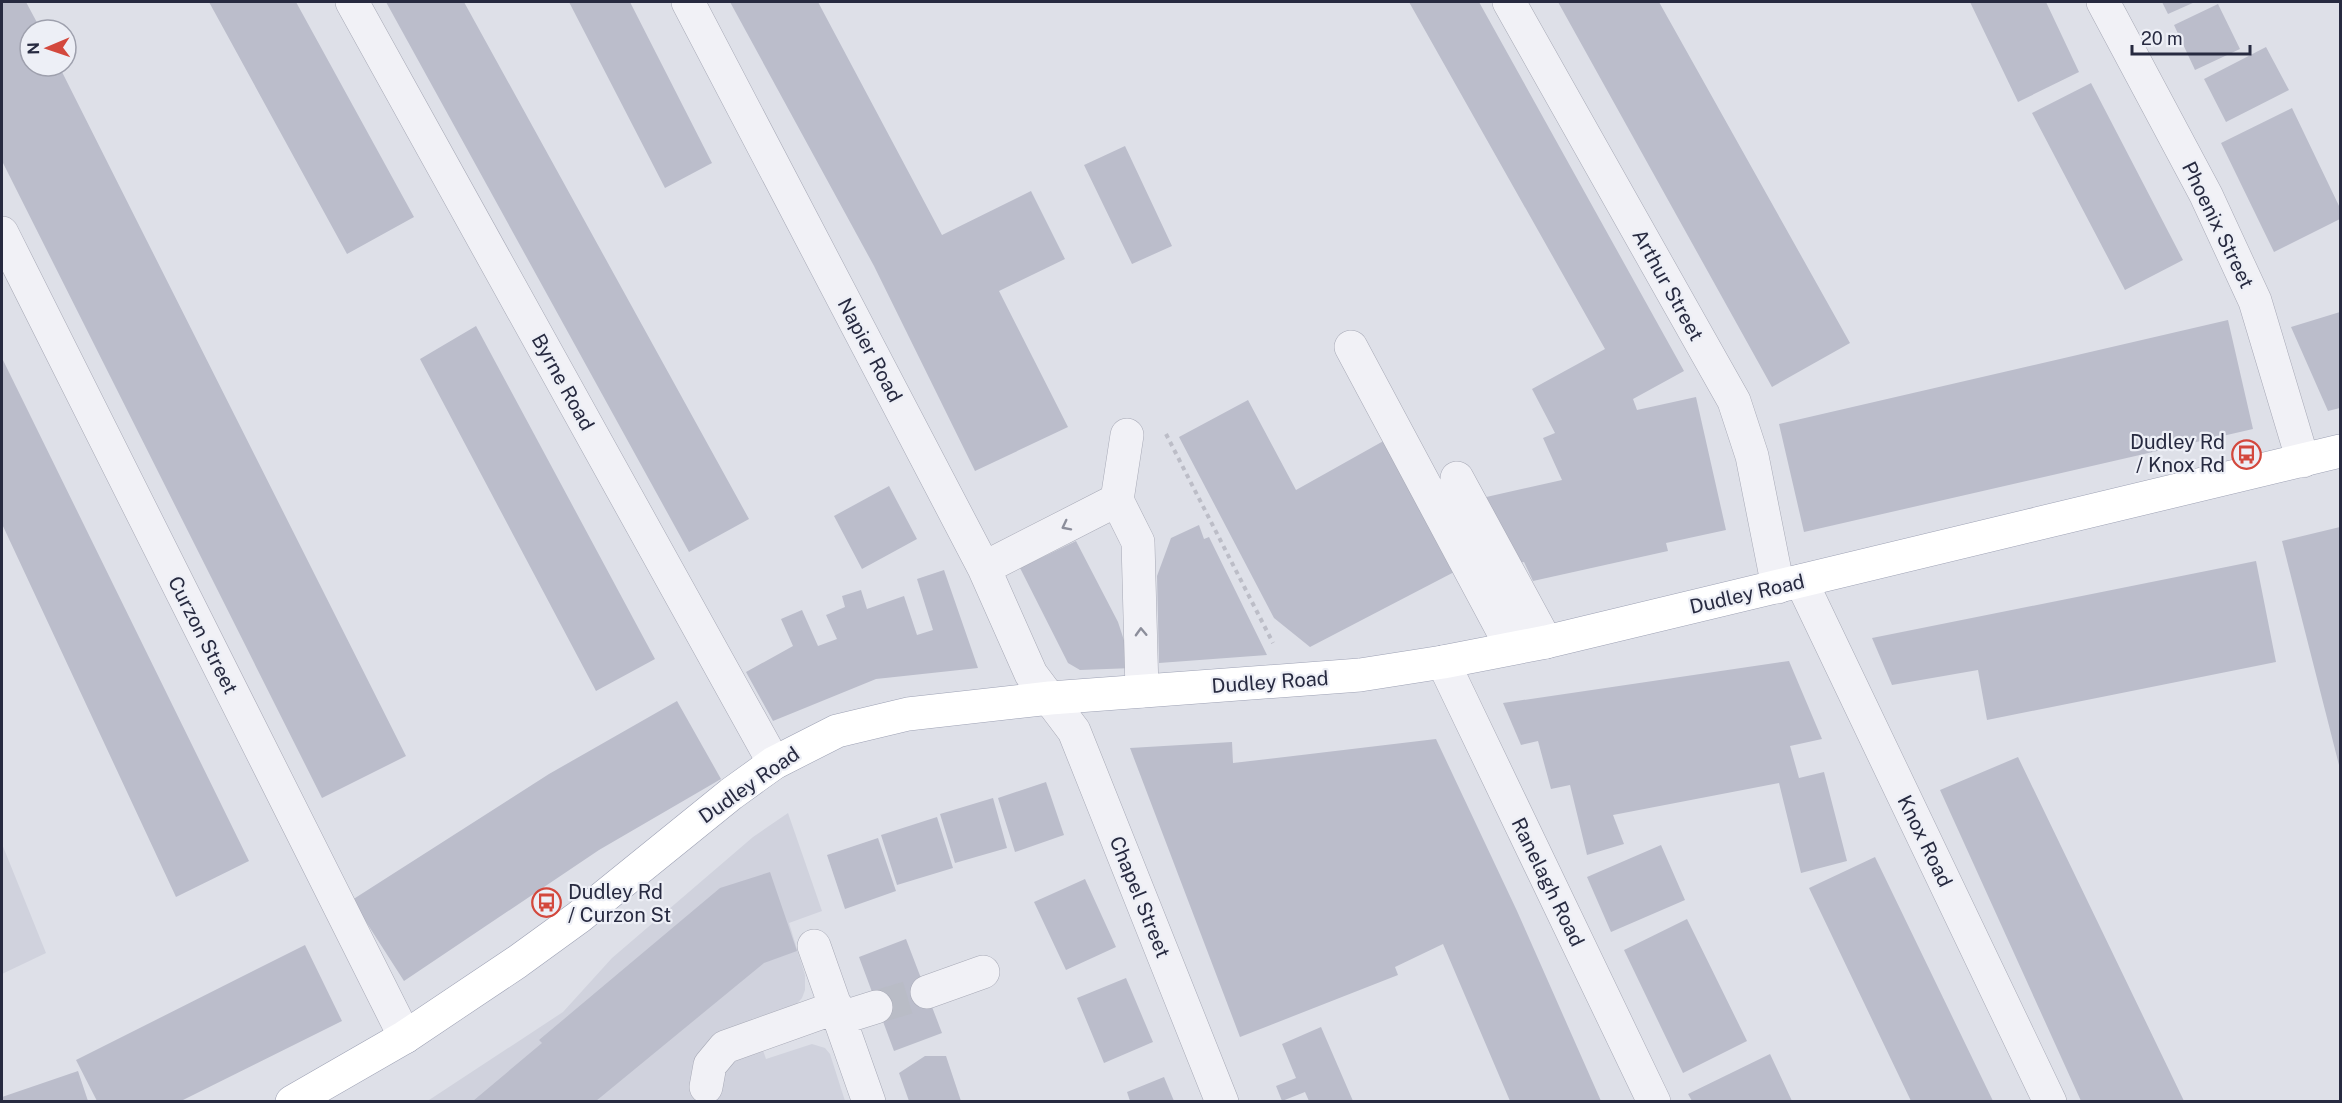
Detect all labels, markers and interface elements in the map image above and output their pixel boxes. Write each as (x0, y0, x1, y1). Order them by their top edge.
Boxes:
north arrow (18, 18, 78, 78)
scale bar (2132, 18, 2250, 56)
text: 20 m (2141, 28, 2183, 49)
text: N (24, 42, 43, 55)
street label: Phoenix Street (2177, 158, 2259, 292)
street label: Arthur Street (1627, 225, 1709, 345)
street label: Napier Road (833, 294, 907, 406)
street label: Byrne Road (527, 329, 599, 435)
place label: Dudley Rd / Knox Rd (2130, 430, 2225, 477)
bus stop icon: Dudley Rd / Knox Rd (2230, 438, 2262, 470)
one-way arrow (1061, 519, 1072, 531)
street label: Dudley Road (1687, 569, 1807, 619)
street label: Curzon Street (163, 572, 243, 698)
one-way arrow (1134, 628, 1147, 637)
street label: Dudley Road (1211, 666, 1329, 698)
street label: Dudley Road (694, 742, 804, 828)
street label: Knox Road (1892, 791, 1958, 891)
street label: Ranelagh Road (1506, 814, 1590, 950)
street label: Chapel Street (1105, 833, 1175, 961)
place label: Dudley Rd / Curzon St (568, 880, 671, 927)
bus stop icon: Dudley Rd / Curzon St (531, 887, 563, 919)

